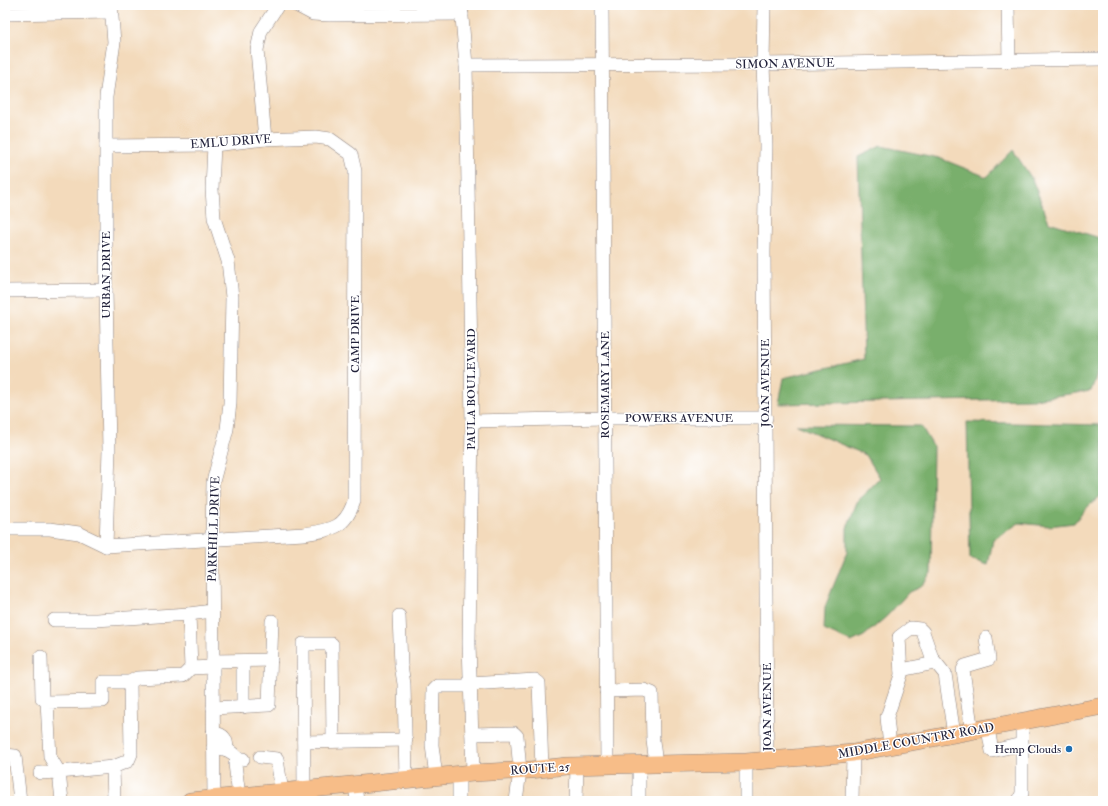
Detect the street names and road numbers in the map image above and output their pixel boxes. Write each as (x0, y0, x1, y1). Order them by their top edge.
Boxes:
street label: SIMON AVENUE (735, 56, 835, 72)
street label: EMLU DRIVE (190, 132, 273, 152)
street label: URBAN DRIVE (99, 231, 114, 319)
street label: CAMP DRIVE (348, 295, 363, 373)
street label: PAULA BOULEVARD (464, 328, 479, 450)
street label: ROSEMARY LANE (598, 331, 613, 439)
street label: JOAN AVENUE (758, 338, 773, 428)
street label: POWERS AVENUE (625, 411, 734, 426)
street label: PARKHILL DRIVE (205, 475, 223, 582)
street label: JOAN AVENUE (760, 662, 775, 752)
street label: MIDDLE COUNTRY ROAD (837, 720, 995, 762)
street label: ROUTE 25 (510, 759, 571, 779)

